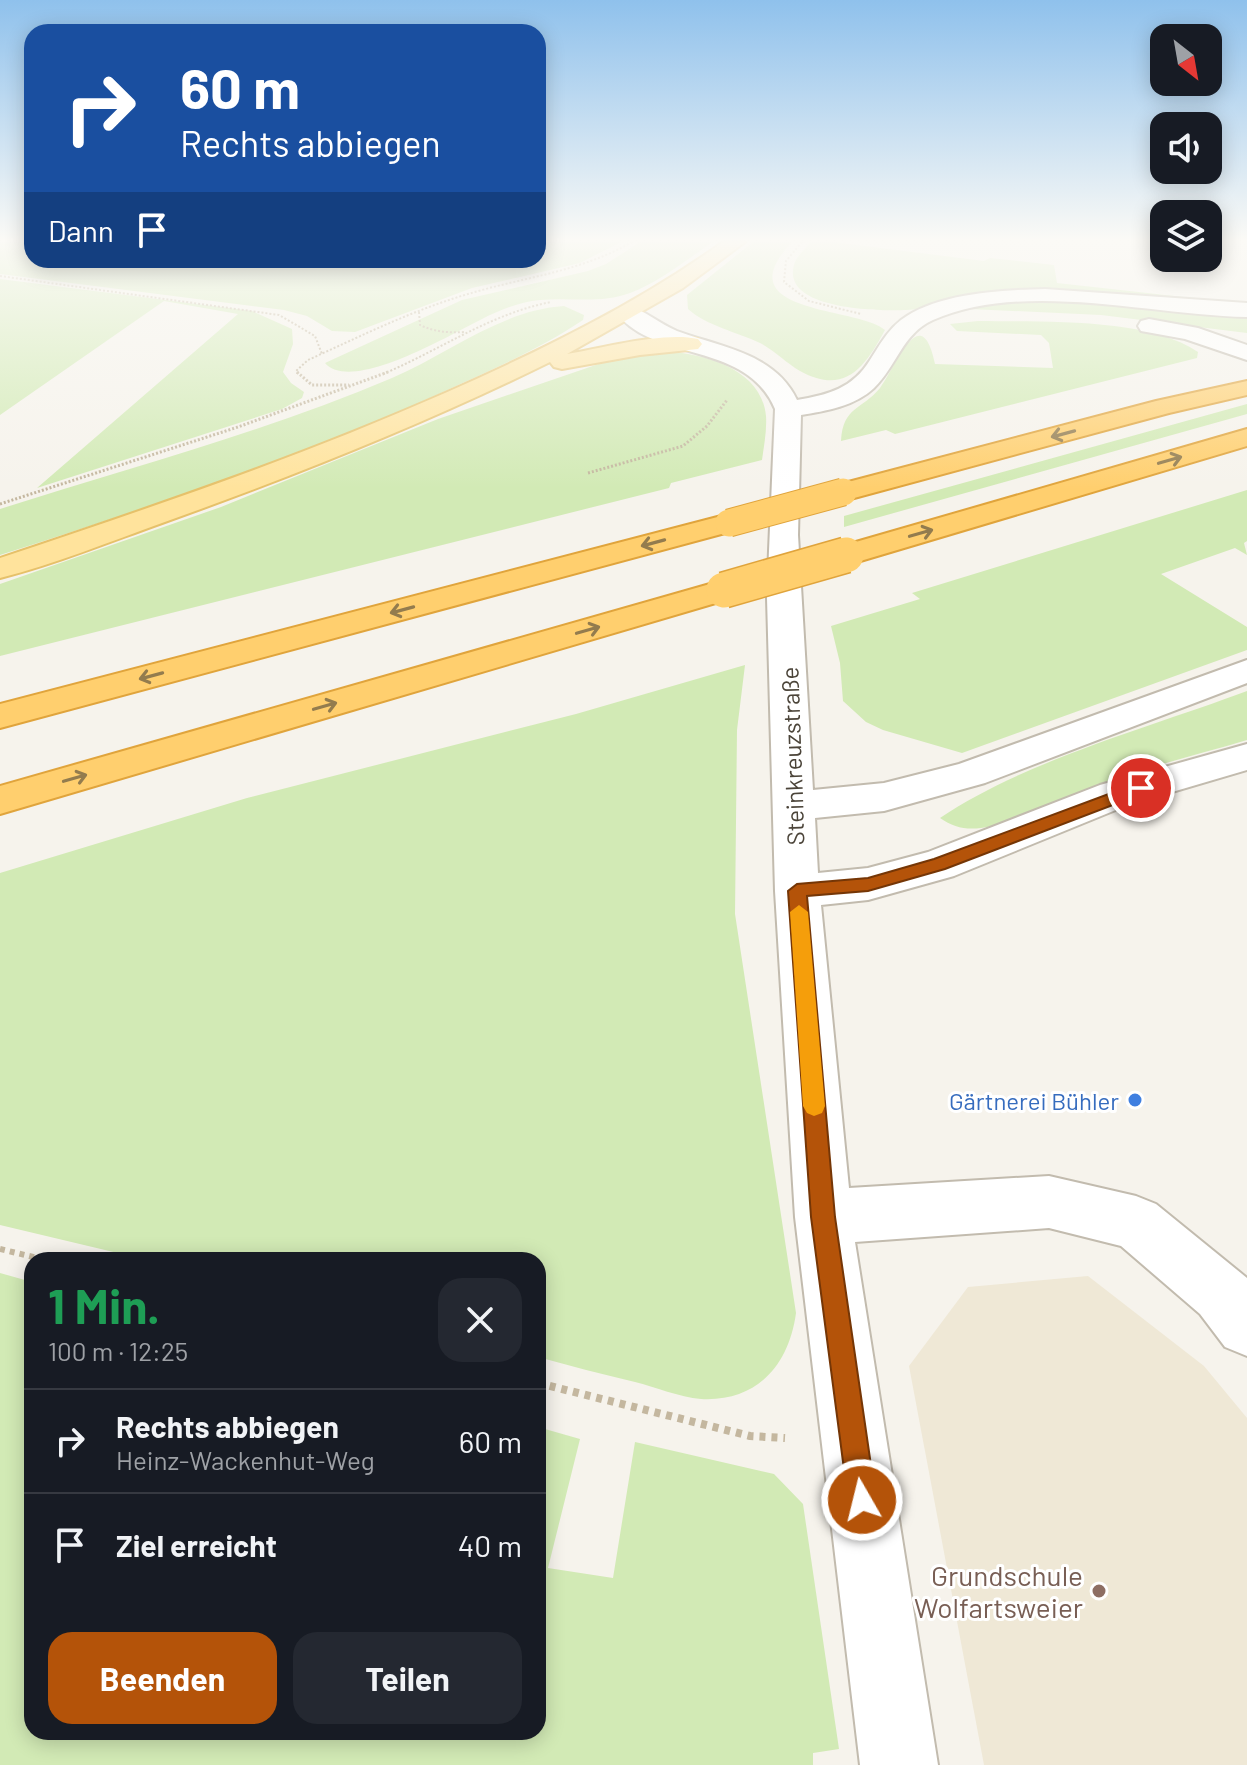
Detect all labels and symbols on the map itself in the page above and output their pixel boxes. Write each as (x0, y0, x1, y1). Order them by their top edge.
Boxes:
north arrow (1150, 24, 1222, 96)
one-way arrow (1050, 427, 1076, 442)
one-way arrow (1157, 452, 1182, 466)
one-way arrow (907, 525, 933, 540)
one-way arrow (641, 536, 667, 551)
one-way arrow (389, 603, 415, 618)
one-way arrow (574, 621, 600, 636)
street label: Steinkreuzstraße (774, 666, 810, 846)
one-way arrow (138, 670, 164, 685)
one-way arrow (311, 698, 337, 713)
pin (1107, 754, 1175, 822)
one-way arrow (61, 770, 87, 785)
place label: Gärtnerei Bühler (949, 1086, 1119, 1115)
marker: Gärtnerei Bühler (1126, 1091, 1144, 1109)
position arrow (820, 1458, 904, 1542)
place label: Grundschule Wolfartsweier (914, 1558, 1083, 1624)
marker: Grundschule Wolfartsweier (1090, 1582, 1108, 1600)

